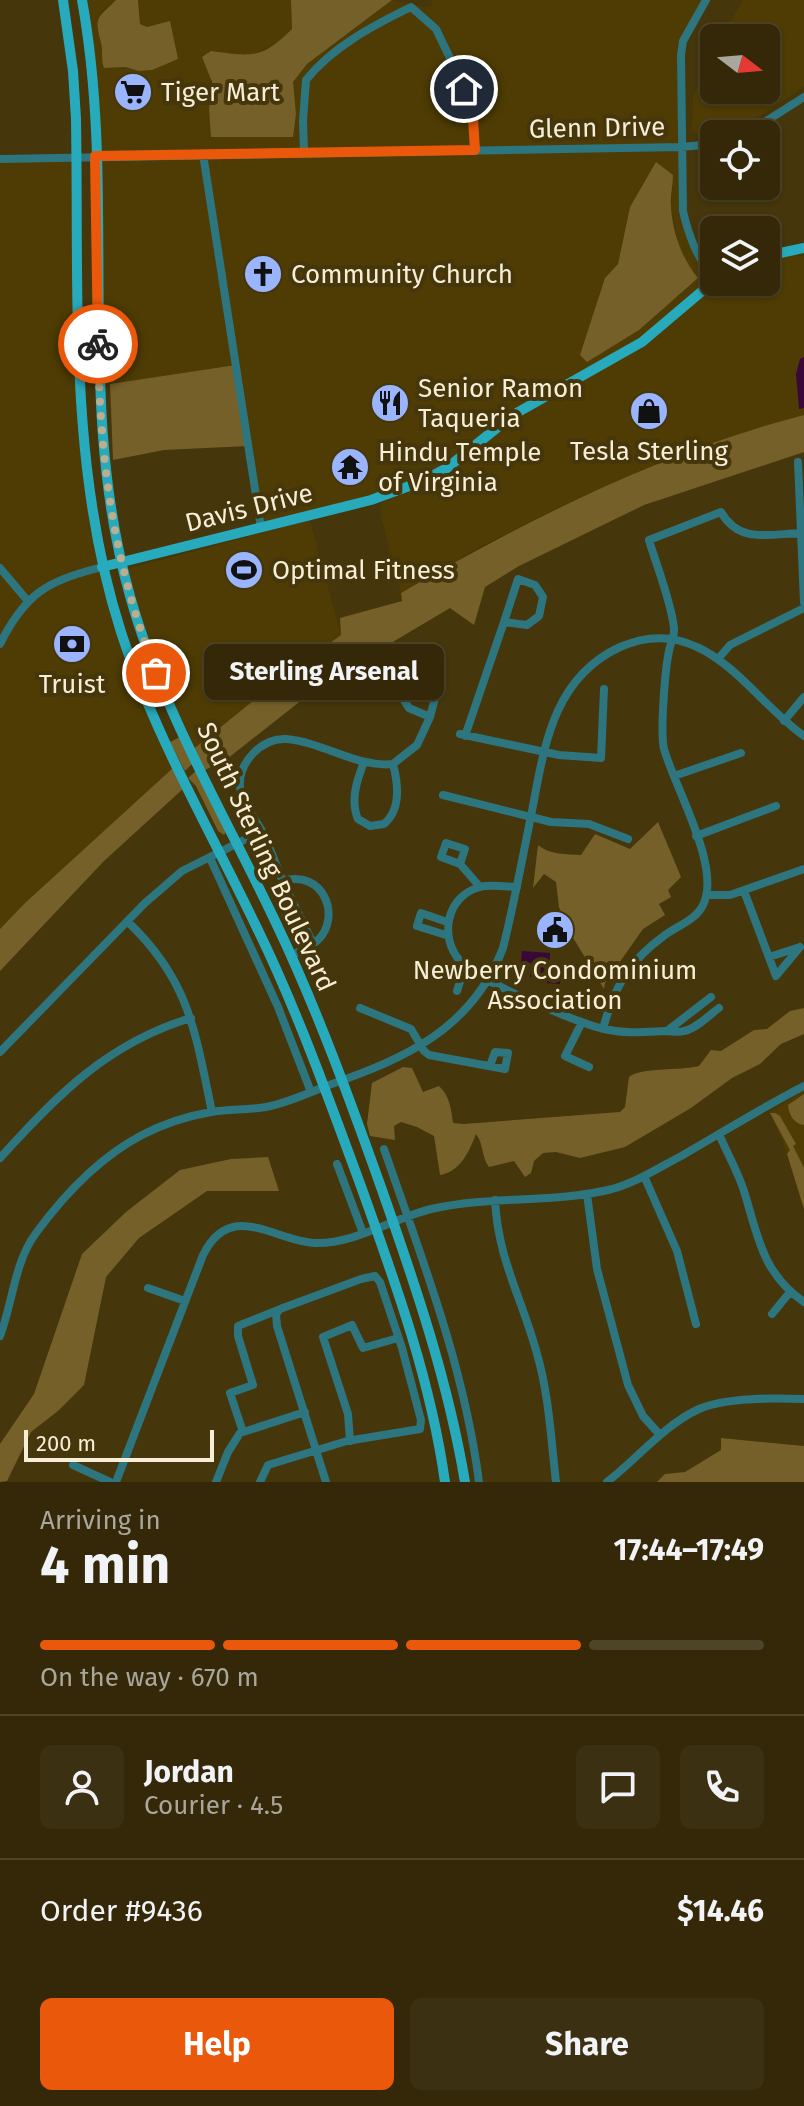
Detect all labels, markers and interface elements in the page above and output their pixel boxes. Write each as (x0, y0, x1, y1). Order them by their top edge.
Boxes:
north arrow (700, 24, 780, 104)
map controls (700, 24, 780, 296)
pin (430, 55, 498, 123)
icon: home (442, 67, 486, 111)
supermarket icon: Tiger Mart (112, 71, 154, 113)
place label: Tiger Mart (161, 77, 280, 108)
street label: Glenn Drive (529, 111, 665, 145)
button: locate (700, 120, 780, 200)
button: layers (700, 216, 780, 296)
church icon: Community Church (242, 253, 284, 295)
place label: Community Church (291, 259, 513, 290)
courier (58, 304, 138, 384)
icon: bike (76, 322, 120, 366)
place label: Senior Ramon Taqueria (418, 373, 583, 434)
restaurant icon: Senior Ramon Taqueria (369, 382, 411, 424)
shop icon: Tesla Sterling (628, 390, 670, 432)
place label: Tesla Sterling (570, 436, 728, 467)
place label: Hindu Temple of Virginia (378, 437, 541, 498)
temple icon: Hindu Temple of Virginia (329, 446, 371, 488)
street label: Davis Drive (182, 477, 316, 539)
sports icon: Optimal Fitness (223, 549, 265, 591)
place label: Optimal Fitness (272, 555, 455, 586)
bank icon: Truist (51, 623, 93, 665)
pin (122, 639, 190, 707)
callout: Sterling Arsenal (204, 645, 444, 701)
icon: bag (134, 651, 178, 695)
text: Sterling Arsenal (230, 656, 418, 687)
place label: Truist (39, 669, 106, 700)
street label: South Sterling Boulevard (190, 718, 342, 996)
public building icon: Newberry Condominium Association (534, 909, 576, 951)
place label: Newberry Condominium Association (413, 955, 697, 1016)
scale bar (24, 1426, 214, 1462)
text: 200 m (36, 1430, 96, 1457)
text: Arriving in (40, 1505, 161, 1536)
text: 17:44–17:49 (613, 1532, 764, 1568)
text: 4 min (40, 1534, 170, 1597)
text: On the way · 670 m (40, 1662, 259, 1693)
button: person (40, 1745, 124, 1829)
button: chat (576, 1745, 660, 1829)
button: phone (680, 1745, 764, 1829)
text: Jordan (144, 1754, 234, 1790)
text: Courier · 4.5 (144, 1790, 283, 1821)
text: Order #9436 (40, 1893, 203, 1929)
text: $14.46 (677, 1893, 764, 1929)
button: Help (40, 1998, 394, 2090)
button: Share (410, 1998, 764, 2090)

